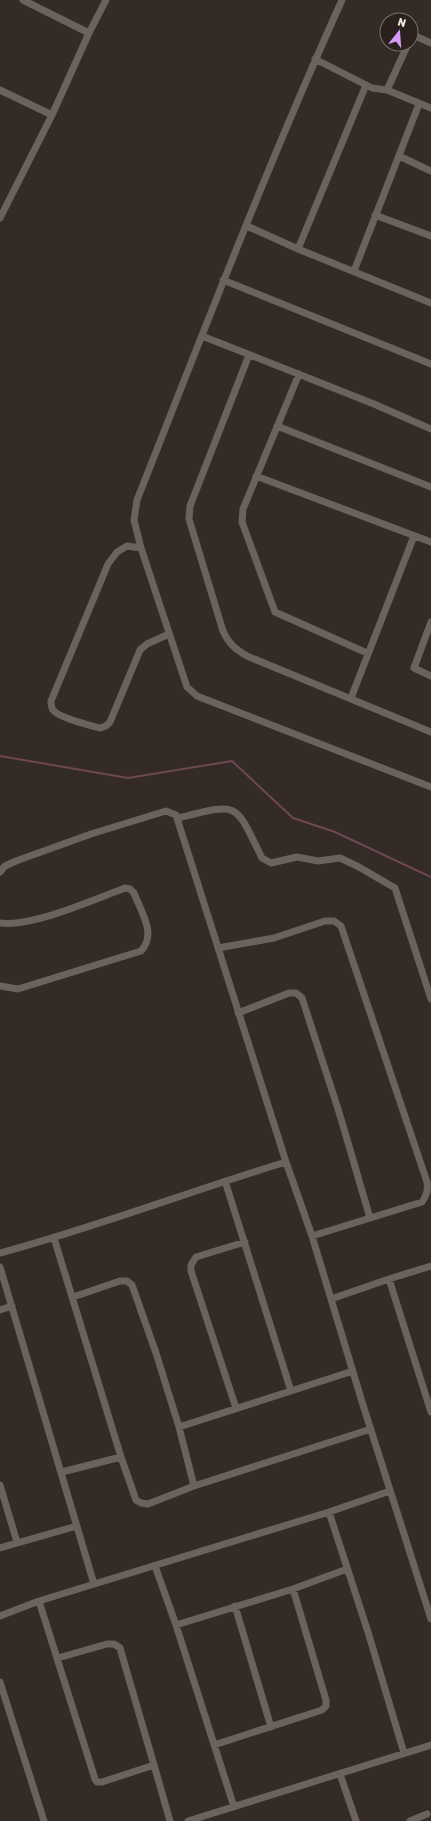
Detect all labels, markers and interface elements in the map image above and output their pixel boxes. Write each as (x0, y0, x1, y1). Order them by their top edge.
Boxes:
north arrow (379, 12, 419, 52)
text: N (396, 16, 408, 30)

